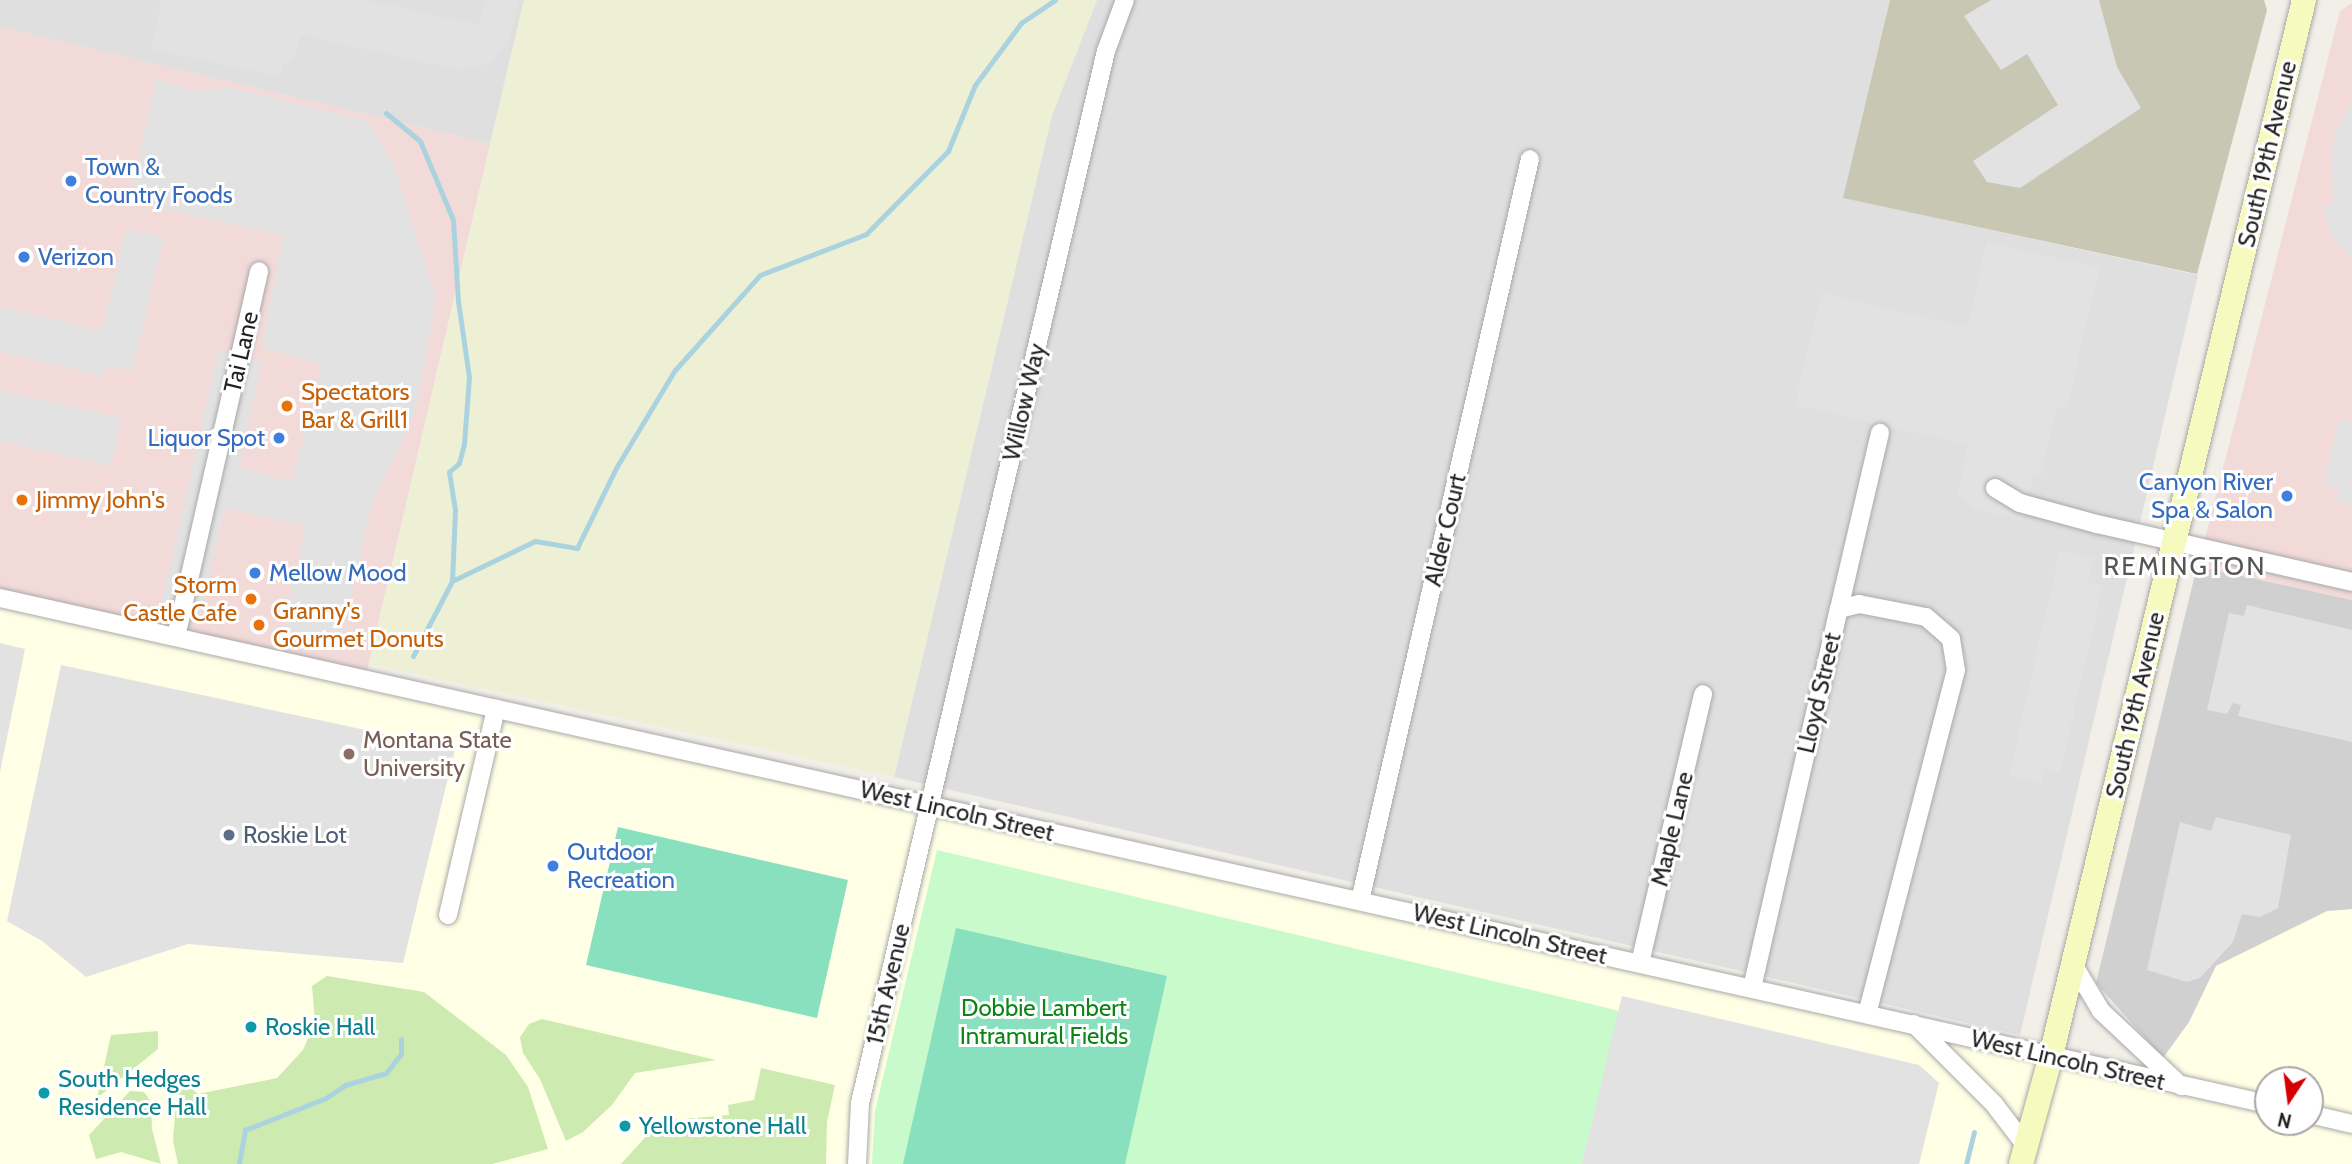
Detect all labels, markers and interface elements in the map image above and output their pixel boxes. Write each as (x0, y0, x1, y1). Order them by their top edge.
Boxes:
street label: South 19th Avenue (2232, 58, 2302, 250)
place label: Town & Country Foods (85, 153, 233, 209)
marker: Town & Country Foods (63, 173, 79, 189)
place label: Verizon (38, 243, 114, 271)
marker: Verizon (16, 249, 32, 265)
street label: Tai Lane (218, 309, 264, 395)
street label: Willow Way (997, 340, 1051, 464)
place label: Spectators Bar & Grill1 (301, 378, 410, 434)
marker: Spectators Bar & Grill1 (279, 398, 295, 414)
place label: Liquor Spot (147, 424, 265, 452)
marker: Liquor Spot (271, 430, 287, 446)
place label: Canyon River Spa & Salon (2139, 468, 2273, 524)
street label: Alder Court (1418, 471, 1472, 589)
place label: Jimmy John's (36, 486, 165, 514)
marker: Canyon River Spa & Salon (2279, 488, 2295, 504)
marker: Jimmy John's (14, 492, 30, 508)
district label: REMINGTON (2105, 551, 2265, 583)
place label: Mellow Mood (269, 559, 406, 587)
marker: Mellow Mood (247, 565, 263, 581)
place label: Storm Castle Cafe (123, 571, 237, 627)
marker: Storm Castle Cafe (243, 591, 259, 607)
place label: Granny's Gourmet Donuts (273, 597, 444, 653)
street label: South 19th Avenue (2100, 609, 2170, 801)
marker: Granny's Gourmet Donuts (251, 617, 267, 633)
street label: Lloyd Street (1791, 630, 1847, 756)
place label: Montana State University (363, 726, 512, 782)
marker: Montana State University (341, 746, 357, 762)
street label: Maple Lane (1645, 769, 1699, 889)
street label: West Lincoln Street (857, 775, 1057, 847)
place label: Roskie Lot (243, 821, 347, 849)
marker: Roskie Lot (221, 827, 237, 843)
place label: Outdoor Recreation (567, 838, 675, 894)
marker: Outdoor Recreation (545, 858, 561, 874)
street label: West Lincoln Street (1410, 898, 1610, 970)
street label: 15th Avenue (860, 921, 916, 1047)
park label: Dobbie Lambert Intramural Fields (960, 994, 1128, 1050)
place label: Roskie Hall (265, 1013, 375, 1041)
marker: Roskie Hall (243, 1019, 259, 1035)
street label: West Lincoln Street (1968, 1024, 2168, 1096)
place label: South Hedges Residence Hall (58, 1065, 206, 1121)
north arrow (2254, 1066, 2324, 1136)
marker: South Hedges Residence Hall (36, 1085, 52, 1101)
text: N (2275, 1107, 2294, 1133)
place label: Yellowstone Hall (639, 1112, 806, 1140)
marker: Yellowstone Hall (617, 1118, 633, 1134)

